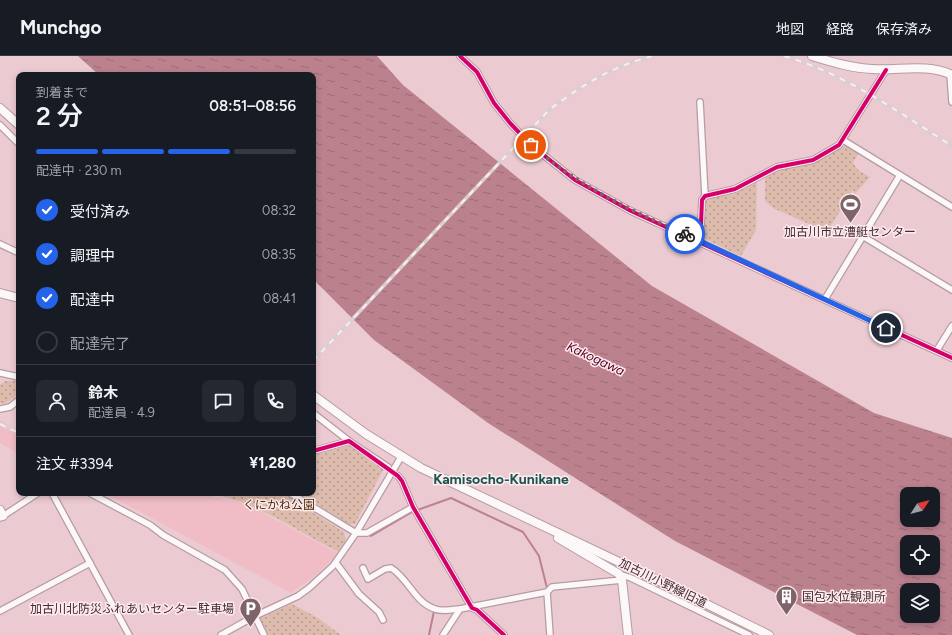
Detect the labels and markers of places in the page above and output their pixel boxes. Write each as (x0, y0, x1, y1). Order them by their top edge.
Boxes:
pin (514, 128, 548, 162)
sports icon: 加古川市立漕艇センター (837, 192, 863, 225)
place label: 加古川市立漕艇センター (784, 225, 916, 239)
pin (869, 311, 903, 345)
building icon: 国包水位観測所 (774, 584, 800, 617)
place label: 国包水位観測所 (802, 590, 886, 604)
parking icon: 加古川北防災ふれあいセンター駐車場 (237, 596, 263, 629)
place label: 加古川北防災ふれあいセンター駐車場 (30, 602, 234, 616)

